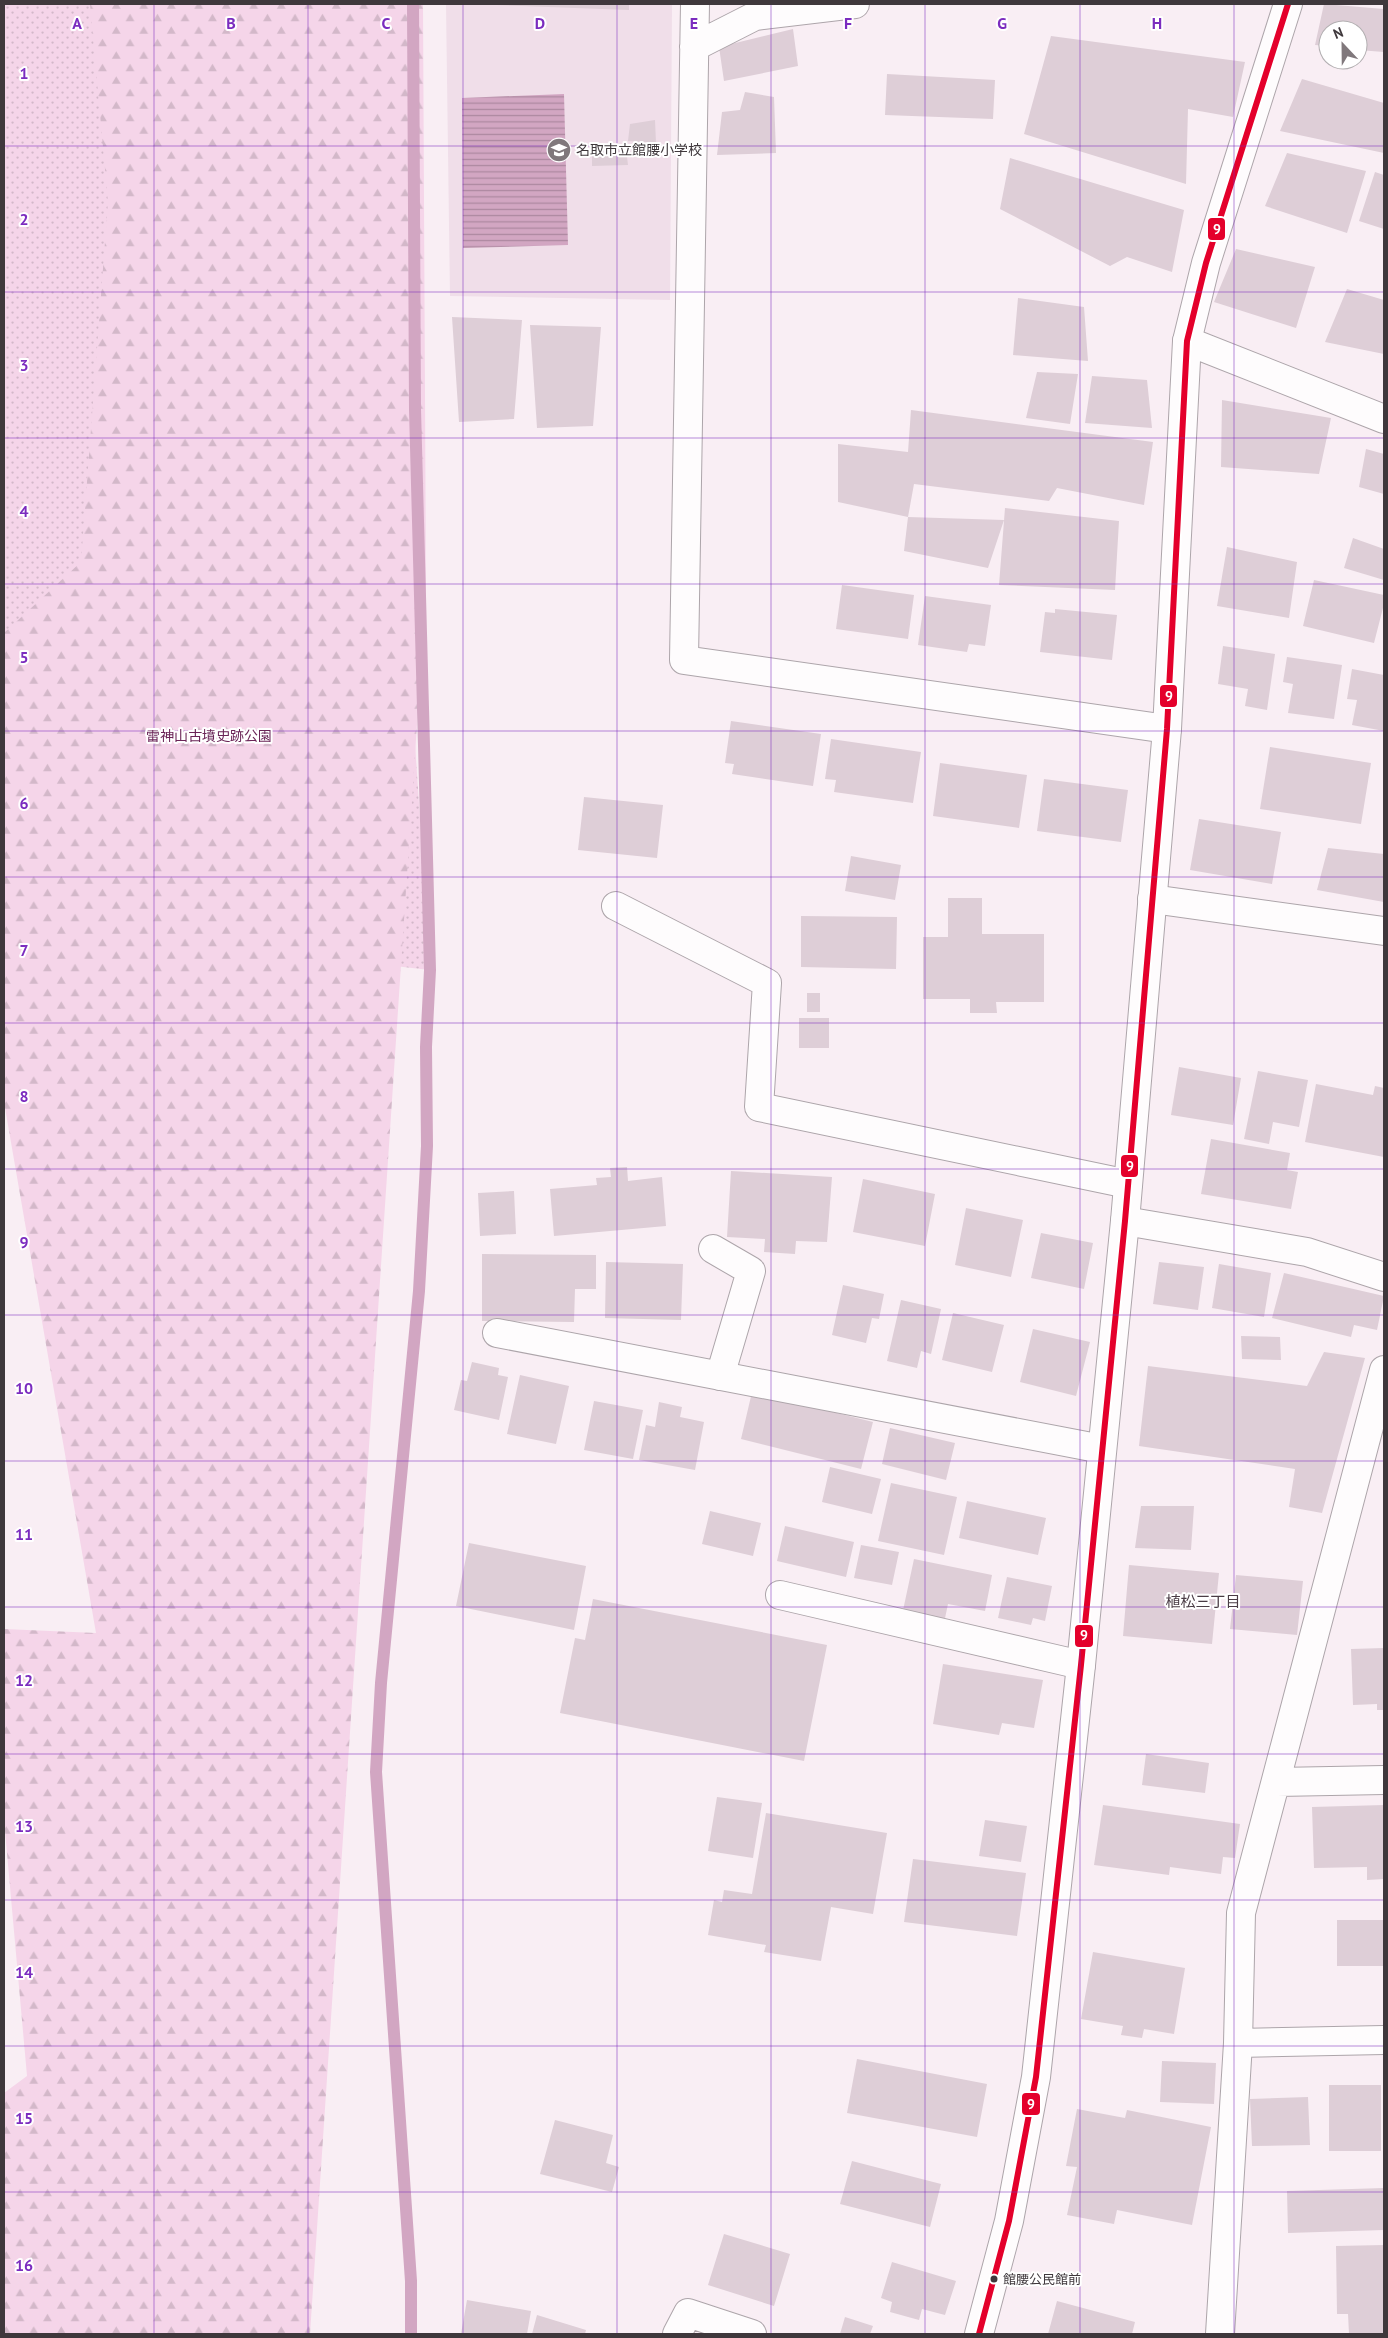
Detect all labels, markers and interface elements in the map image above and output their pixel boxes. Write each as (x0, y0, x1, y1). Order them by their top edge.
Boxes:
text: A (72, 13, 82, 33)
text: B (226, 13, 236, 33)
text: C (382, 13, 391, 33)
text: D (535, 13, 545, 33)
text: E (690, 13, 698, 33)
text: F (844, 13, 852, 33)
text: G (997, 13, 1007, 33)
text: H (1152, 13, 1162, 33)
north arrow (1318, 20, 1368, 70)
text: N (1330, 23, 1346, 43)
text: 1 (19, 63, 29, 83)
school or university icon: 名取市立館腰小学校 (546, 137, 572, 163)
place label: 名取市立館腰小学校 (576, 141, 702, 159)
text: 2 (19, 209, 29, 229)
line badge: 9 (1207, 217, 1226, 241)
text: 9 (1213, 220, 1221, 238)
text: 3 (19, 355, 29, 375)
text: 4 (19, 501, 29, 521)
text: 5 (19, 647, 29, 667)
line badge: 9 (1159, 684, 1178, 708)
text: 9 (1165, 687, 1173, 705)
park label: 雷神山古墳史跡公園 (146, 727, 272, 745)
text: 6 (19, 793, 29, 813)
text: 7 (19, 940, 29, 960)
text: 8 (19, 1086, 29, 1106)
line badge: 9 (1120, 1154, 1139, 1178)
text: 9 (1126, 1157, 1134, 1175)
text: 9 (19, 1232, 29, 1252)
text: 10 (15, 1378, 33, 1398)
text: 11 (15, 1524, 33, 1544)
district label: 植松三丁目 (1165, 1592, 1241, 1611)
line badge: 9 (1074, 1624, 1094, 1648)
text: 9 (1080, 1626, 1088, 1644)
text: 12 (15, 1670, 33, 1690)
text: 13 (15, 1816, 33, 1836)
text: 14 (15, 1962, 33, 1982)
line badge: 9 (1021, 2092, 1041, 2116)
text: 9 (1027, 2095, 1035, 2113)
text: 15 (15, 2108, 33, 2128)
text: 16 (15, 2255, 33, 2275)
place label: 館腰公民館前 (1003, 2271, 1081, 2288)
marker: 館腰公民館前 (989, 2274, 999, 2284)

